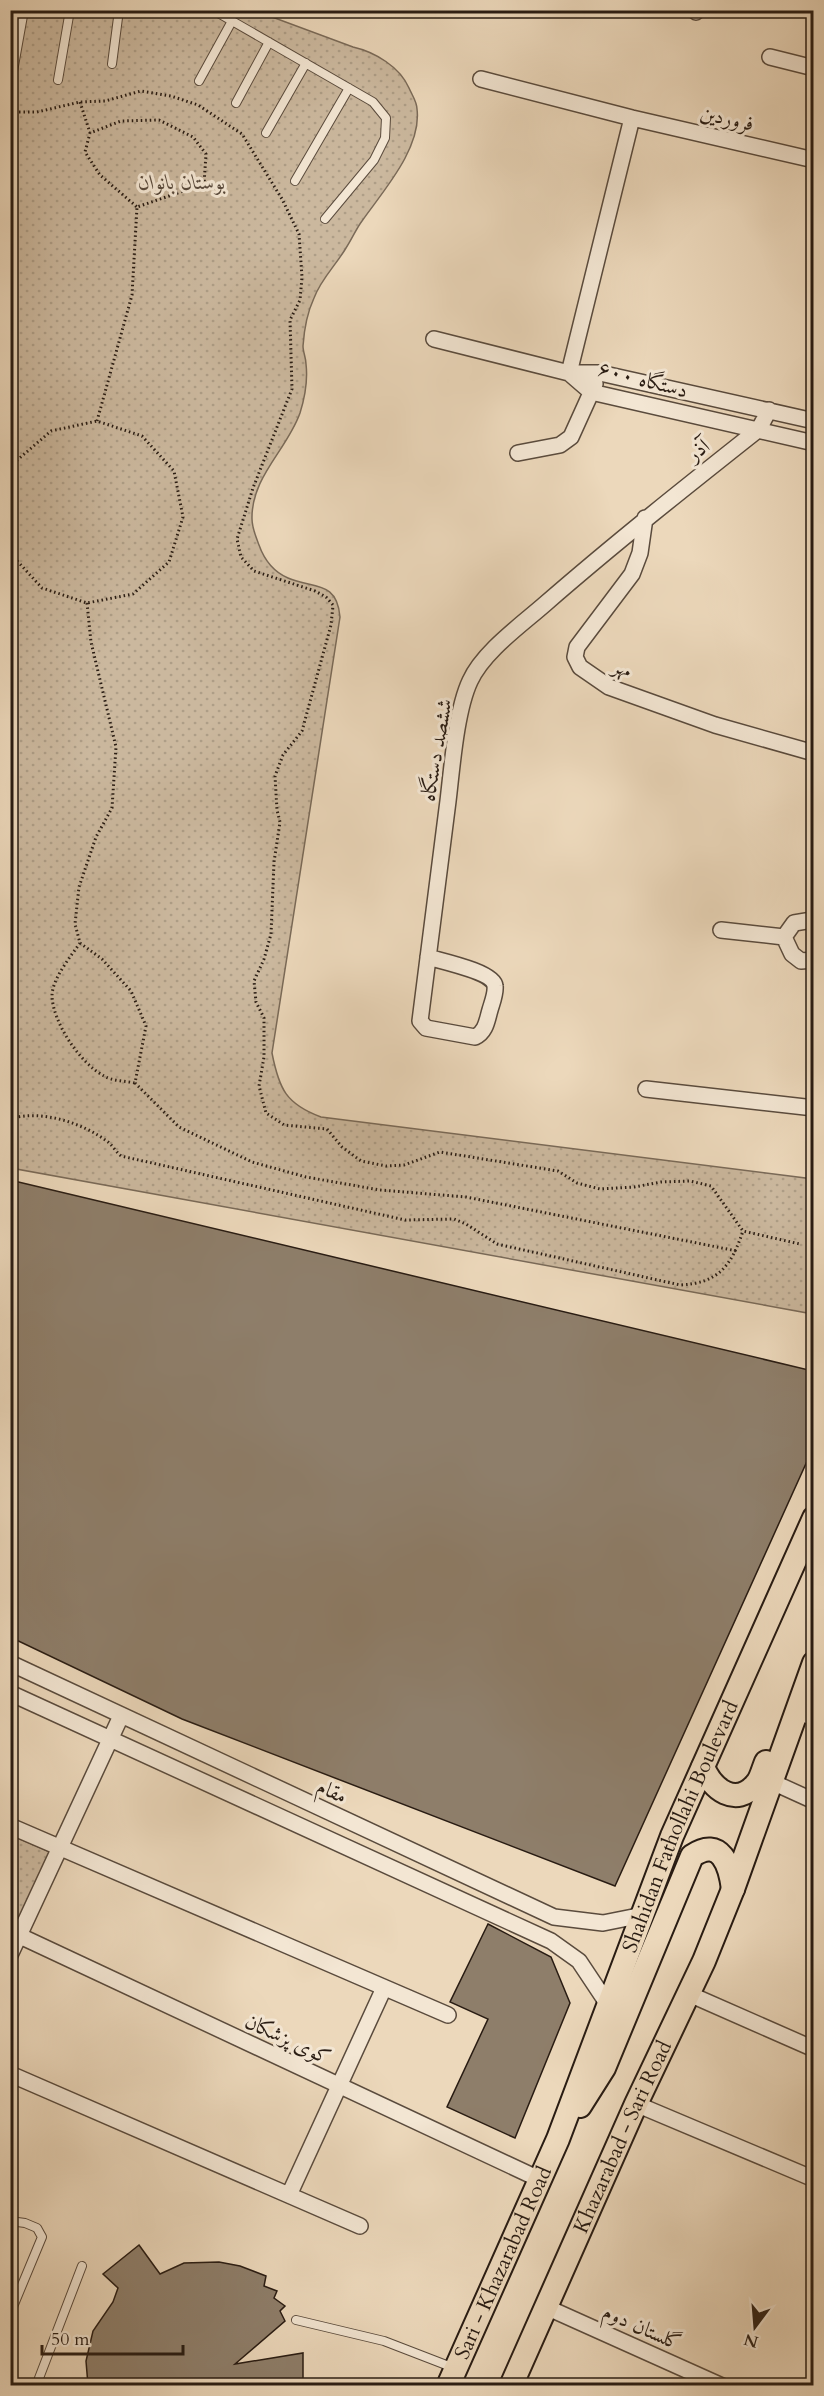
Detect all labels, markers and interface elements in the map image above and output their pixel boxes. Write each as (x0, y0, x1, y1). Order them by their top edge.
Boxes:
street label: فروردین (697, 98, 757, 139)
park label: بوستان بانوان (138, 168, 226, 197)
street label: ۶۰۰ دستگاه (595, 354, 691, 405)
street label: آذر (679, 431, 718, 470)
street label: مهر (607, 651, 637, 685)
street label: ششصد دستگاه (413, 696, 460, 804)
street label: Shahidan Fathollahi Boulevard (615, 1696, 746, 1957)
street label: مقام (311, 1772, 352, 1814)
street label: کوی پزشکان (240, 2007, 335, 2072)
street label: Khazarabad - Sari Road (567, 2036, 679, 2238)
street label: Sari - Khazarabad Road (448, 2162, 559, 2364)
street label: گلستان دوم (597, 2297, 686, 2360)
north arrow (725, 2297, 785, 2357)
scale bar (42, 2318, 183, 2356)
text: 50 m (51, 2327, 90, 2352)
text: N (741, 2328, 761, 2353)

